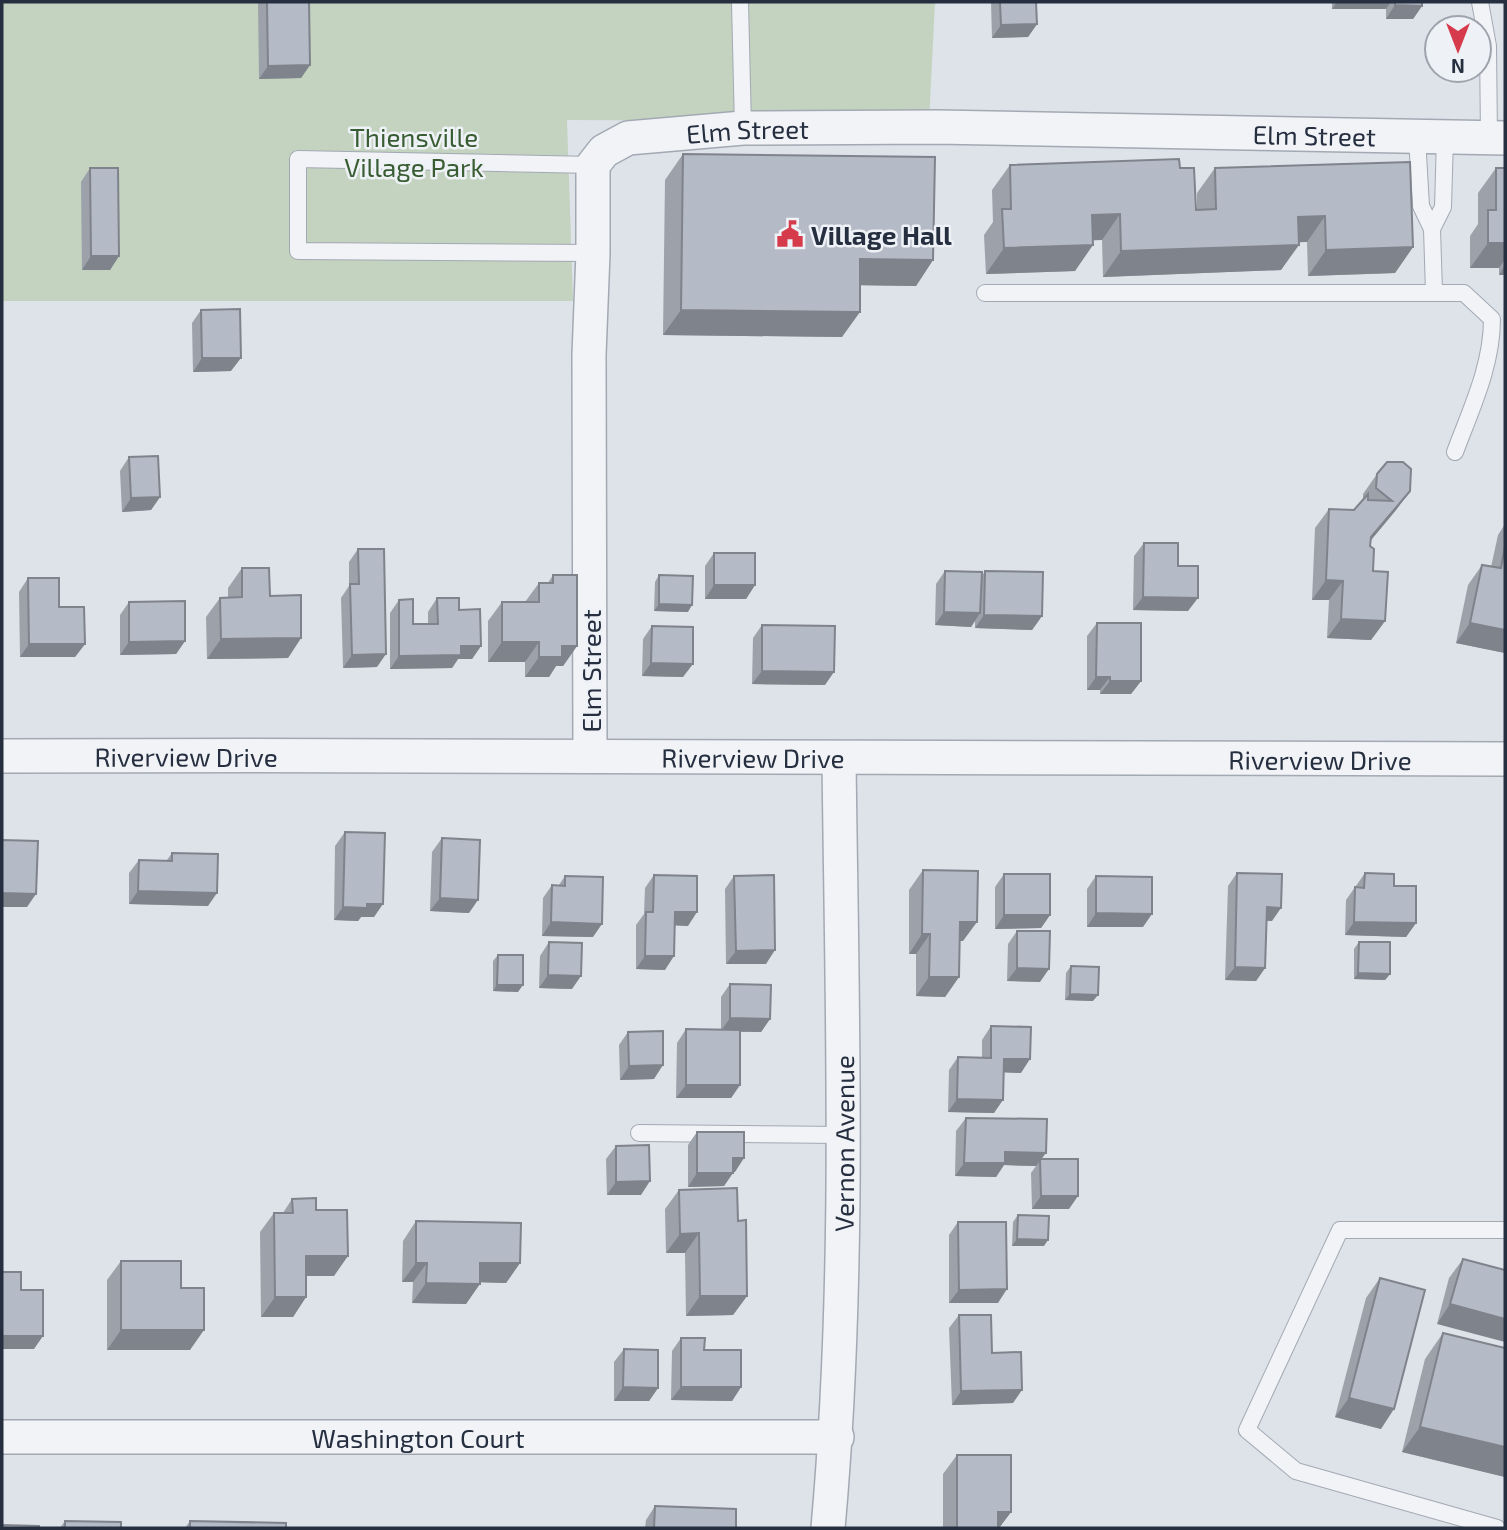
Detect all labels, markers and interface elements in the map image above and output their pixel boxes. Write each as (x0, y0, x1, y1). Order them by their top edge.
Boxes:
north arrow (1423, 14, 1493, 84)
text: N (1451, 55, 1465, 78)
street label: Elm Street (685, 112, 809, 148)
street label: Elm Street (1252, 118, 1376, 151)
park label: Thiensville Village Park (344, 121, 484, 182)
public building icon: Village Hall (775, 219, 805, 249)
place label: Village Hall (811, 219, 952, 250)
street label: Elm Street (575, 609, 606, 733)
street label: Riverview Drive (94, 740, 278, 771)
street label: Riverview Drive (661, 741, 845, 773)
street label: Riverview Drive (1228, 743, 1412, 774)
street label: Vernon Avenue (827, 1055, 859, 1232)
street label: Washington Court (311, 1422, 525, 1453)

